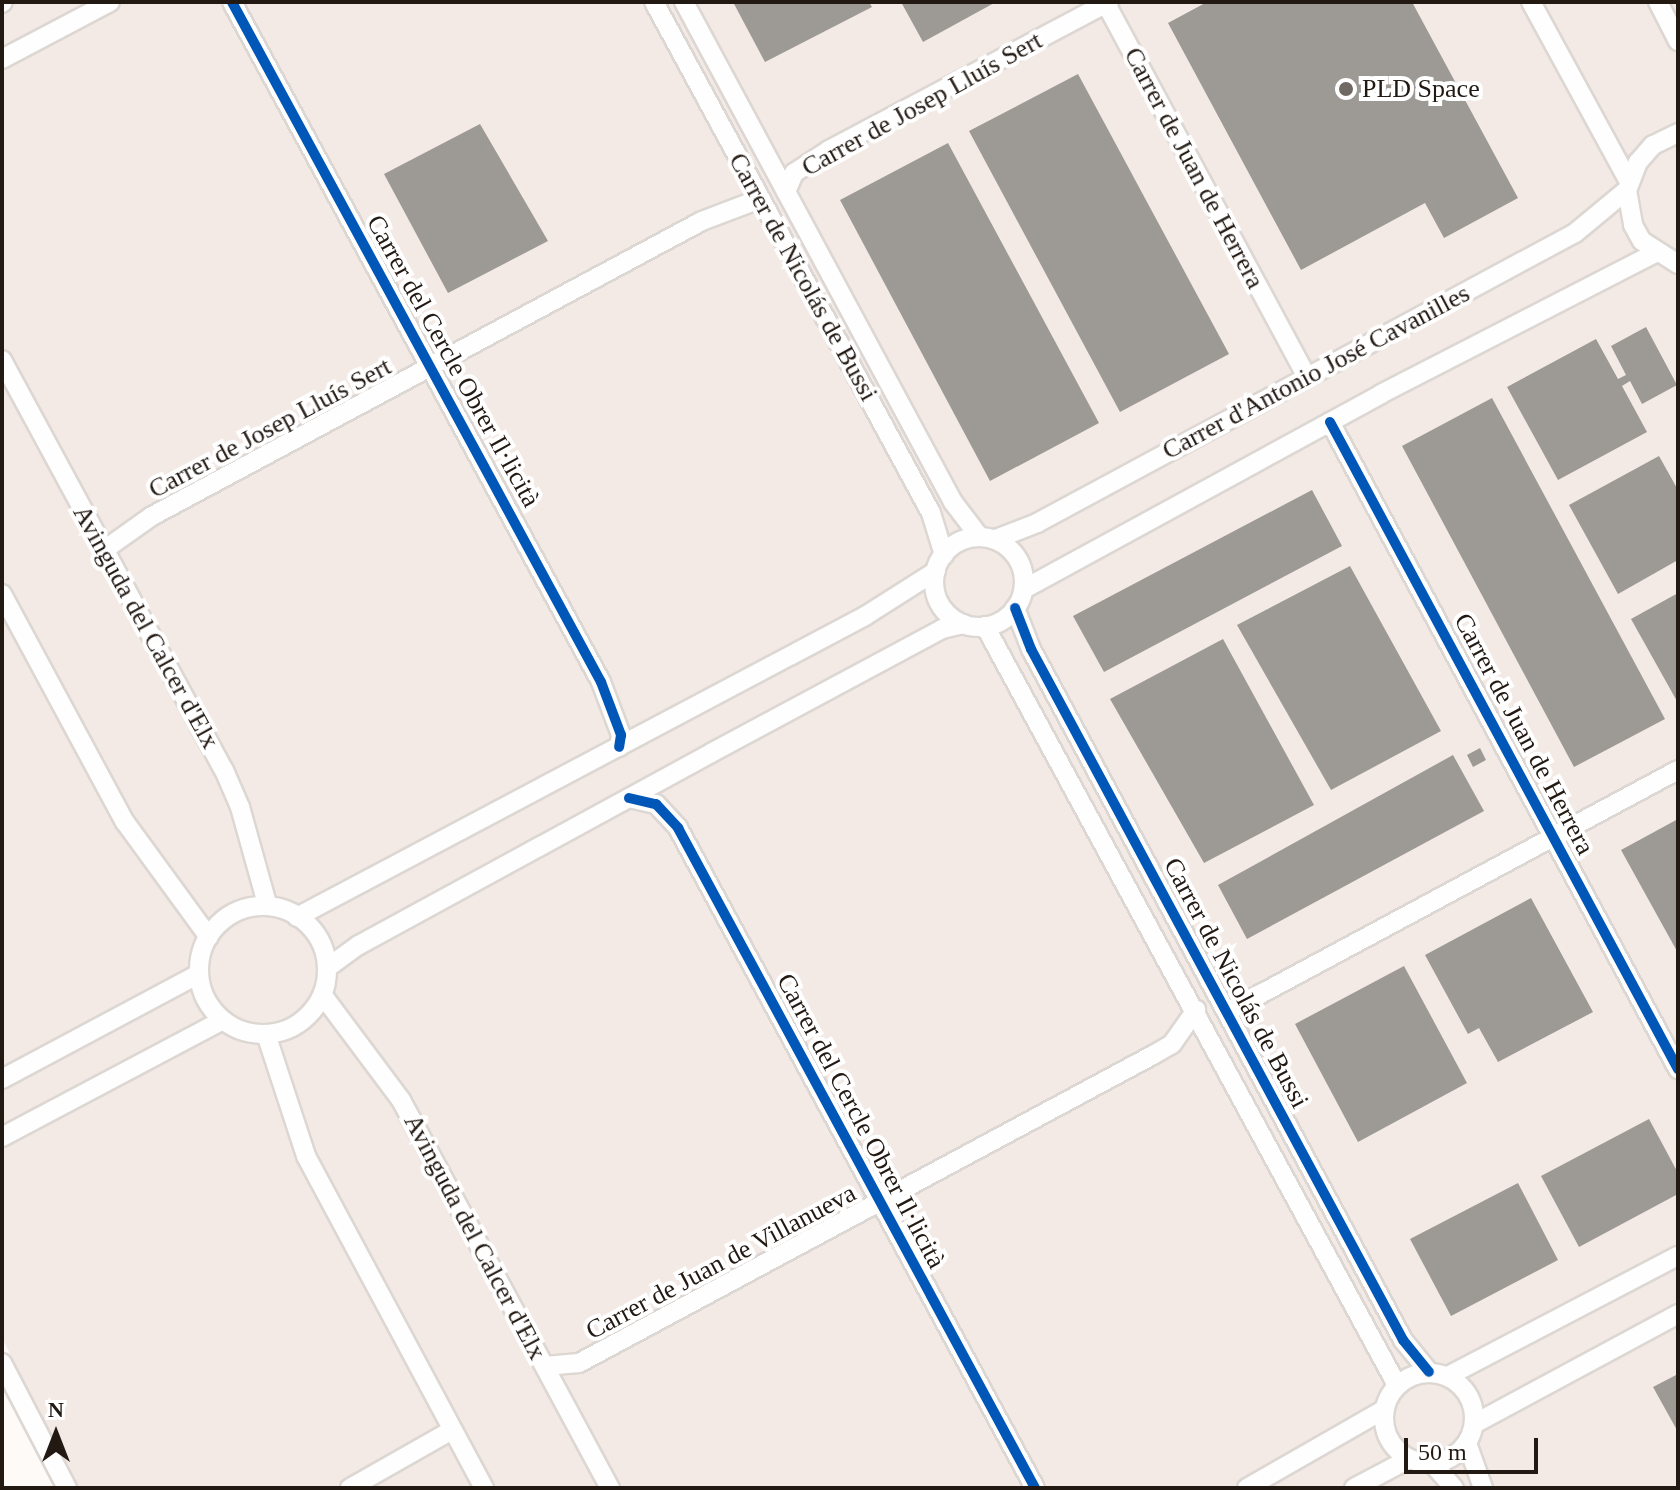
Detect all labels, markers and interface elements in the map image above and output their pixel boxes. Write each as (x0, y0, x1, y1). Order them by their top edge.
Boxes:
street label: Carrer de Josep Lluís Sert (796, 25, 1048, 183)
street label: Carrer de Juan de Herrera (1117, 42, 1271, 294)
place label: PLD Space (1362, 73, 1480, 105)
marker: PLD Space (1337, 80, 1355, 98)
street label: Carrer de Nicolás de Bussi (722, 148, 884, 406)
street label: Carrer del Cercle Obrer Il·licità (360, 209, 546, 513)
street label: Carrer d'Antonio José Cavanilles (1157, 278, 1475, 466)
street label: Carrer de Josep Lluís Sert (143, 351, 397, 505)
street label: Avinguda del Calcer d'Elx (66, 500, 226, 754)
street label: Carrer de Juan de Herrera (1447, 608, 1601, 860)
street label: Carrer de Nicolás de Bussi (1157, 853, 1315, 1113)
street label: Carrer del Cercle Obrer Il·licità (770, 968, 952, 1274)
street label: Avinguda del Calcer d'Elx (397, 1109, 553, 1365)
street label: Carrer de Juan de Villanueva (581, 1177, 861, 1347)
north arrow (16, 1394, 96, 1474)
text: N (48, 1397, 64, 1422)
scale bar (1408, 1422, 1542, 1472)
text: 50 m (1418, 1439, 1467, 1465)

